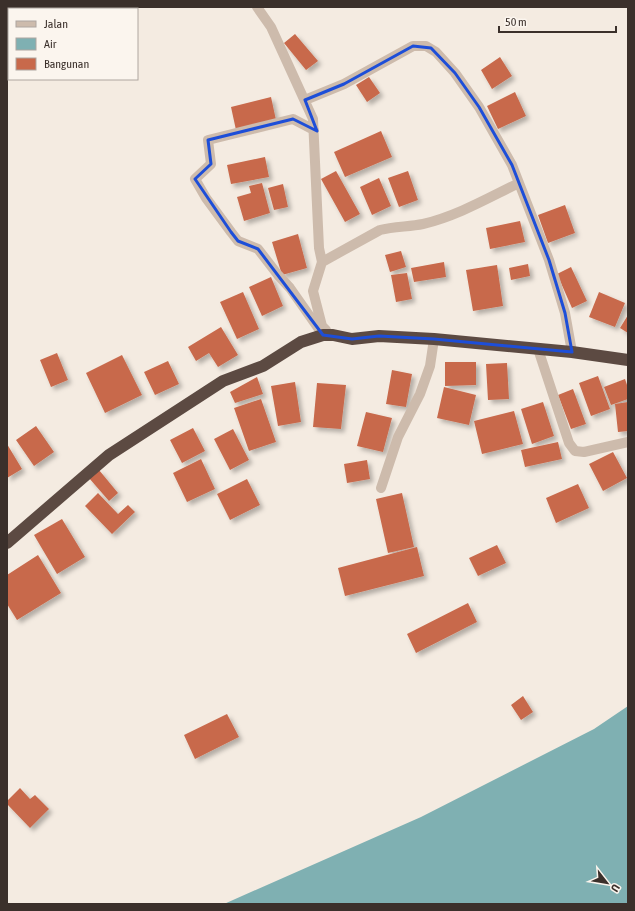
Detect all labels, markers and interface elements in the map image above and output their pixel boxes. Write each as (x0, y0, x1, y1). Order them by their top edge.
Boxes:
legend (8, 8, 138, 80)
scale bar (499, 8, 616, 34)
text: 50 m (505, 15, 527, 29)
text: Jalan (44, 17, 68, 31)
text: Air (44, 37, 57, 51)
text: Bangunan (44, 57, 89, 71)
north arrow (587, 863, 627, 903)
text: U (609, 882, 622, 894)

